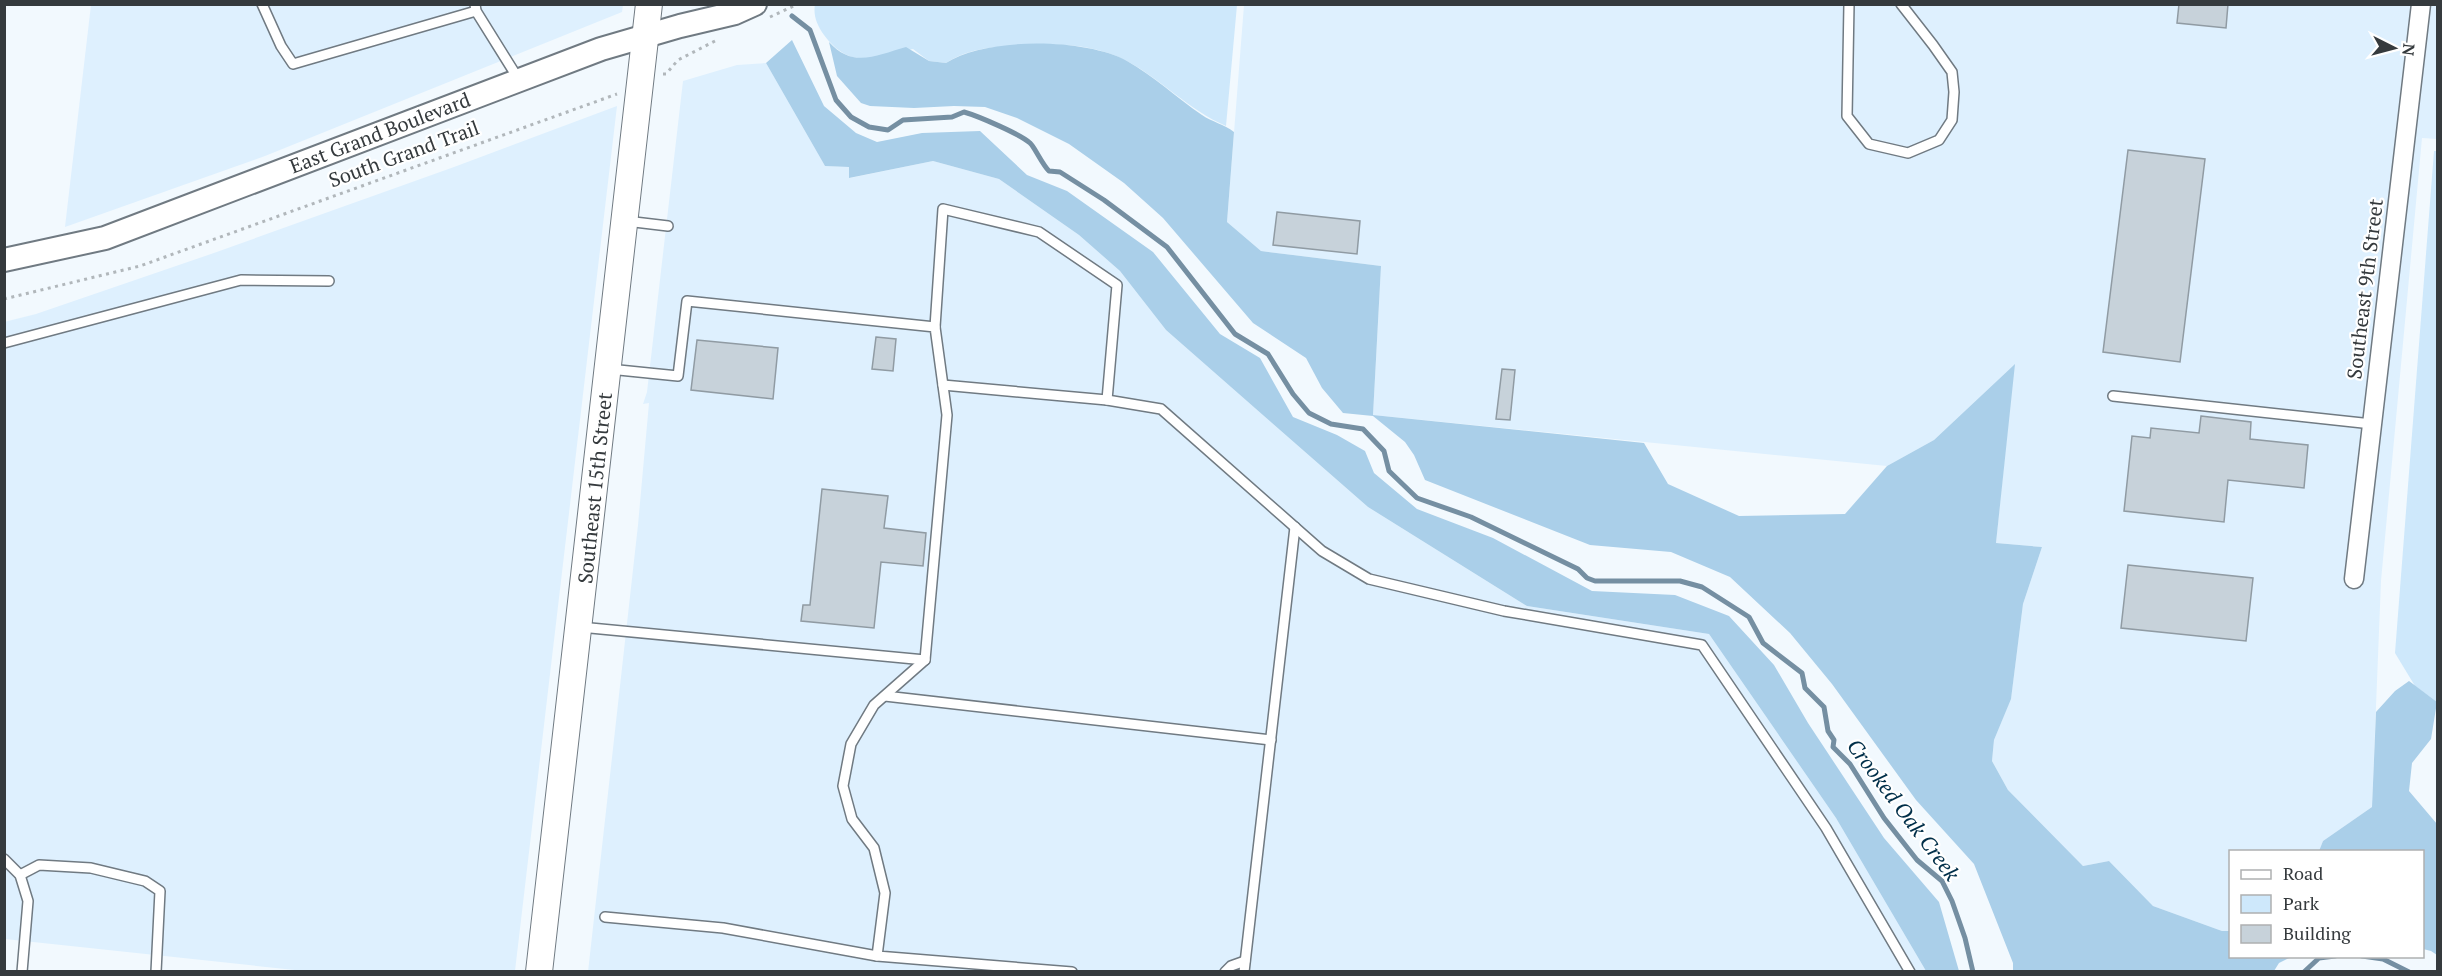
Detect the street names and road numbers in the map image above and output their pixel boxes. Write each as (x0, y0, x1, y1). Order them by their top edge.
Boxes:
street label: East Grand Boulevard (286, 86, 474, 179)
street label: South Grand Trail (325, 114, 483, 193)
street label: Southeast 9th Street (2340, 197, 2389, 381)
street label: Southeast 15th Street (571, 390, 618, 585)

